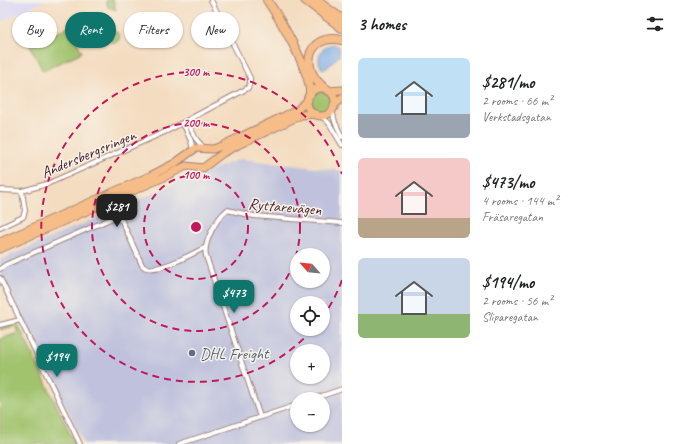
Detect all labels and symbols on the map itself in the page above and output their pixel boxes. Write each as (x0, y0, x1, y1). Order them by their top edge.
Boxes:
text: 300 m (183, 64, 210, 80)
text: 200 m (183, 115, 210, 131)
street label: Andersbergsringen (38, 125, 139, 183)
text: 100 m (183, 167, 210, 183)
pin: $281 (93, 194, 141, 228)
street label: Ryttarevägen (248, 194, 323, 220)
centre of rings (189, 220, 203, 234)
north arrow (290, 248, 330, 288)
pin: $473 (210, 280, 258, 314)
pin: $194 (33, 344, 81, 378)
place label: DHL Freight (200, 344, 270, 364)
marker: DHL Freight (187, 348, 197, 358)

